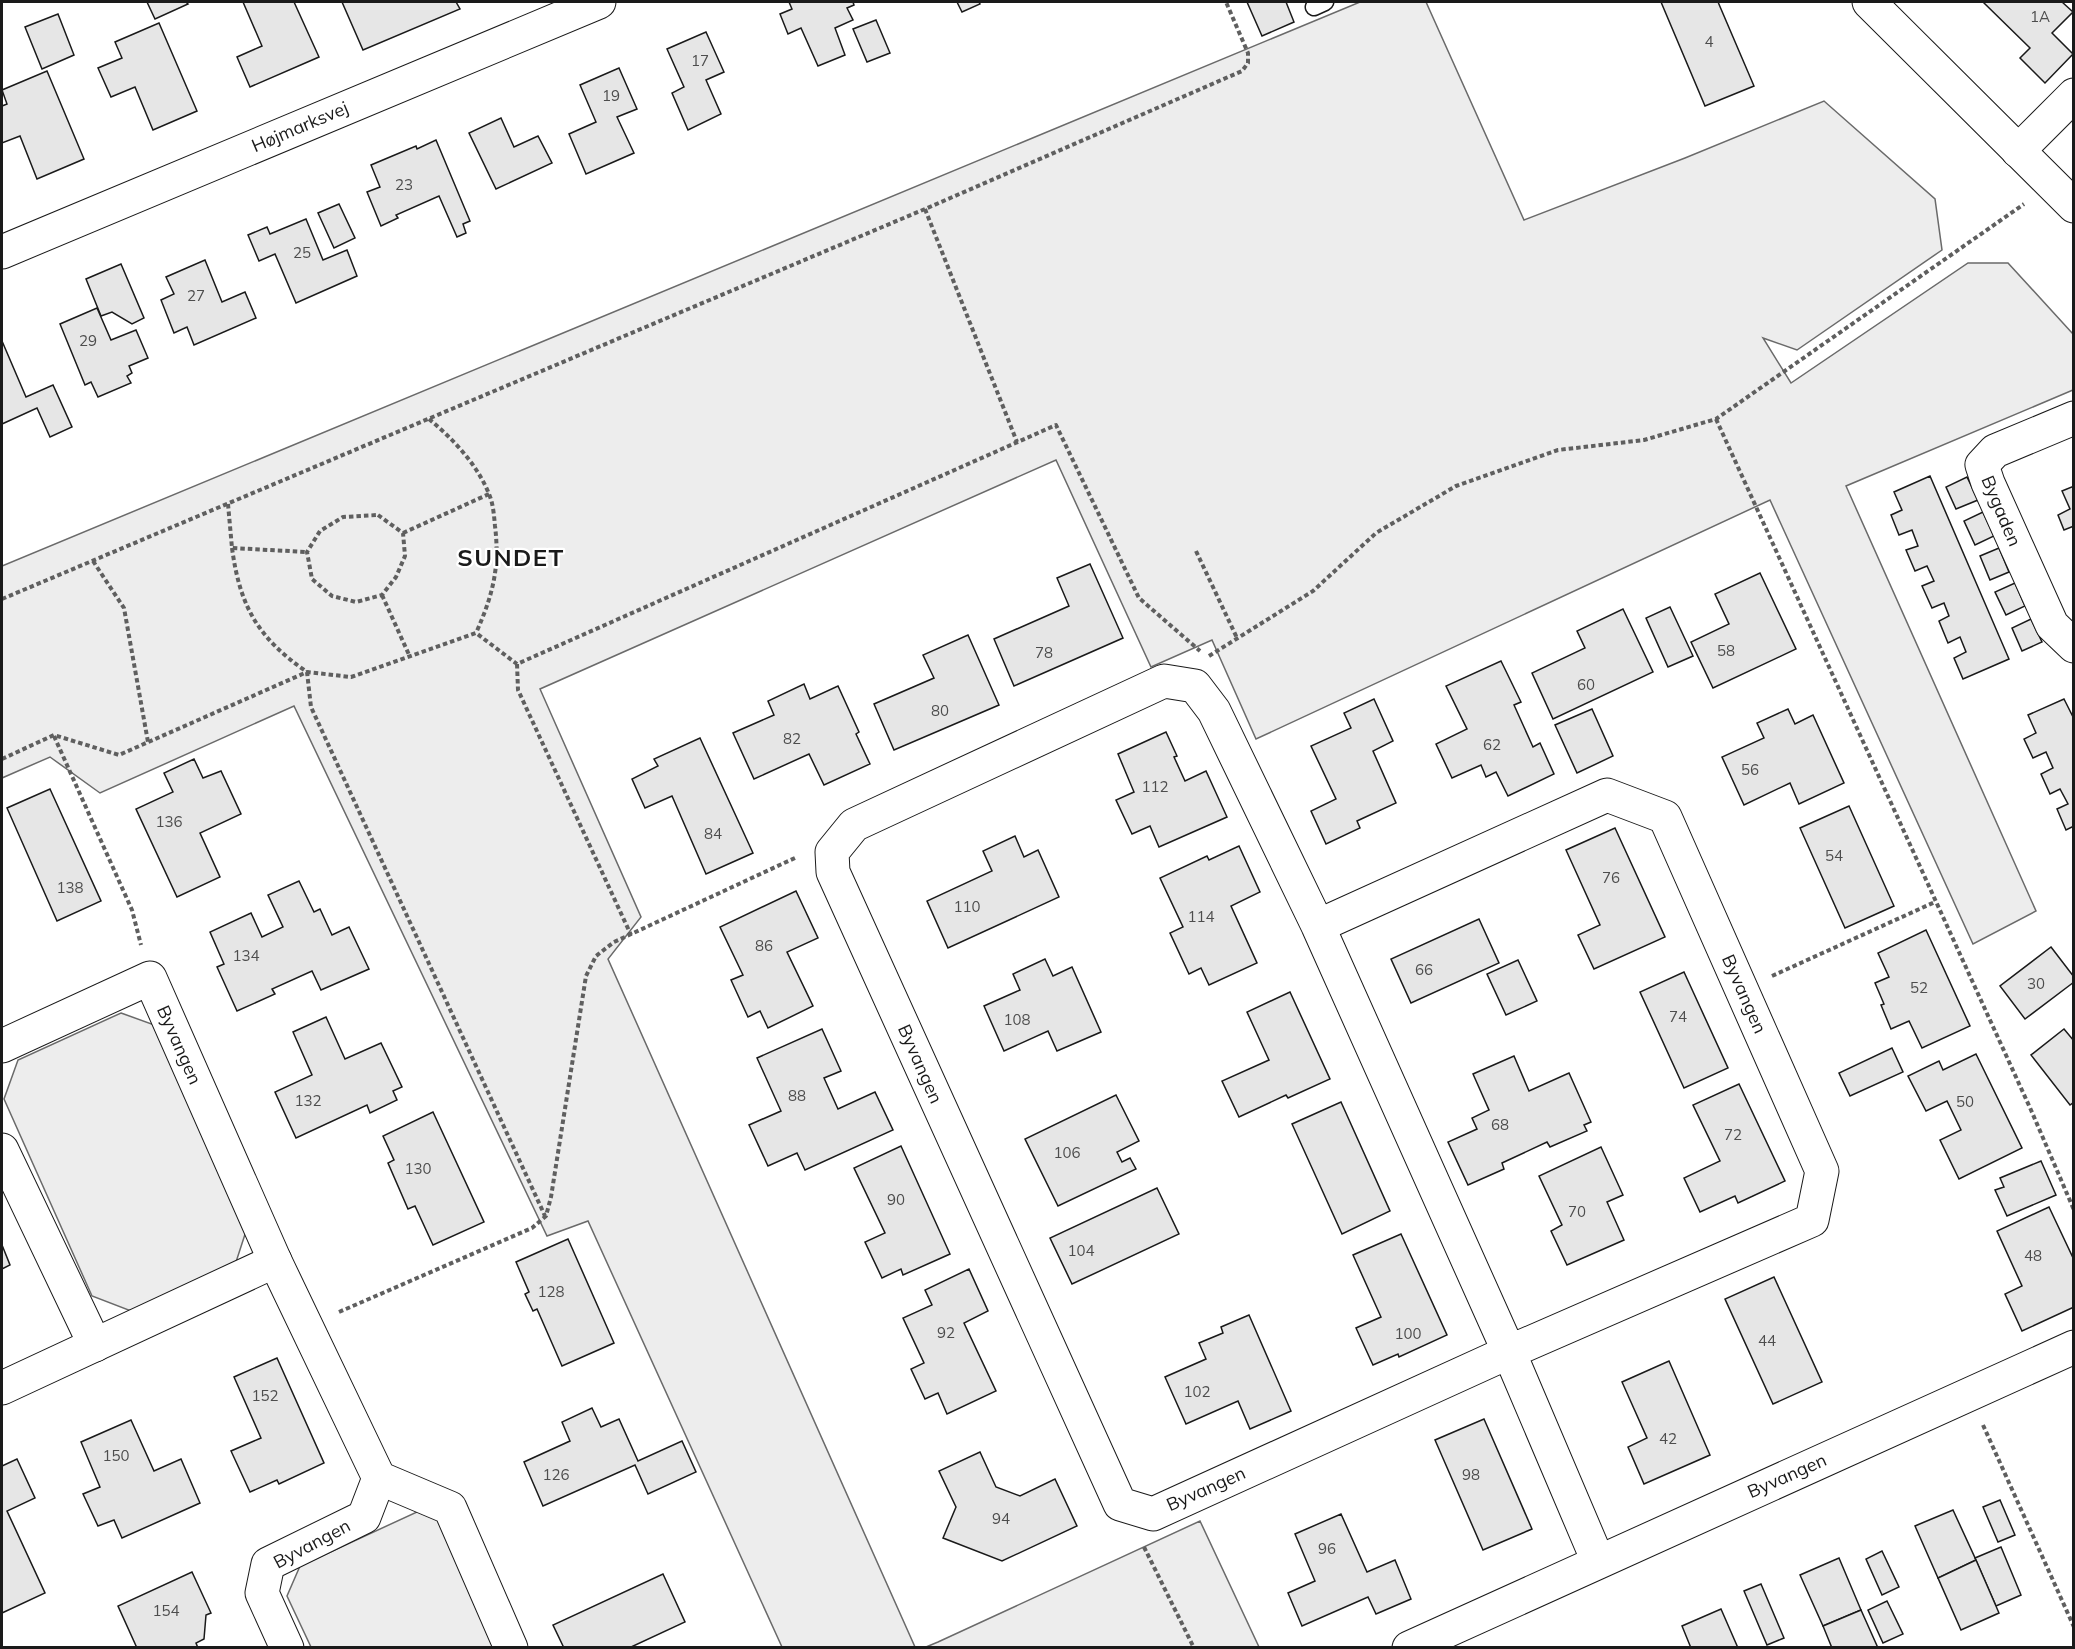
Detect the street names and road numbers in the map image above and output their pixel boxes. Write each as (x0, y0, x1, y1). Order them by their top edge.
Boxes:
street label: Højmarksvej (248, 96, 352, 157)
street label: Bygaden (1976, 472, 2027, 550)
street label: Byvangen (1717, 951, 1772, 1037)
street label: Byvangen (152, 1002, 207, 1088)
street label: Byvangen (893, 1021, 948, 1107)
street label: Byvangen (1744, 1448, 1830, 1503)
street label: Byvangen (1163, 1461, 1249, 1516)
street label: Byvangen (269, 1514, 354, 1573)

